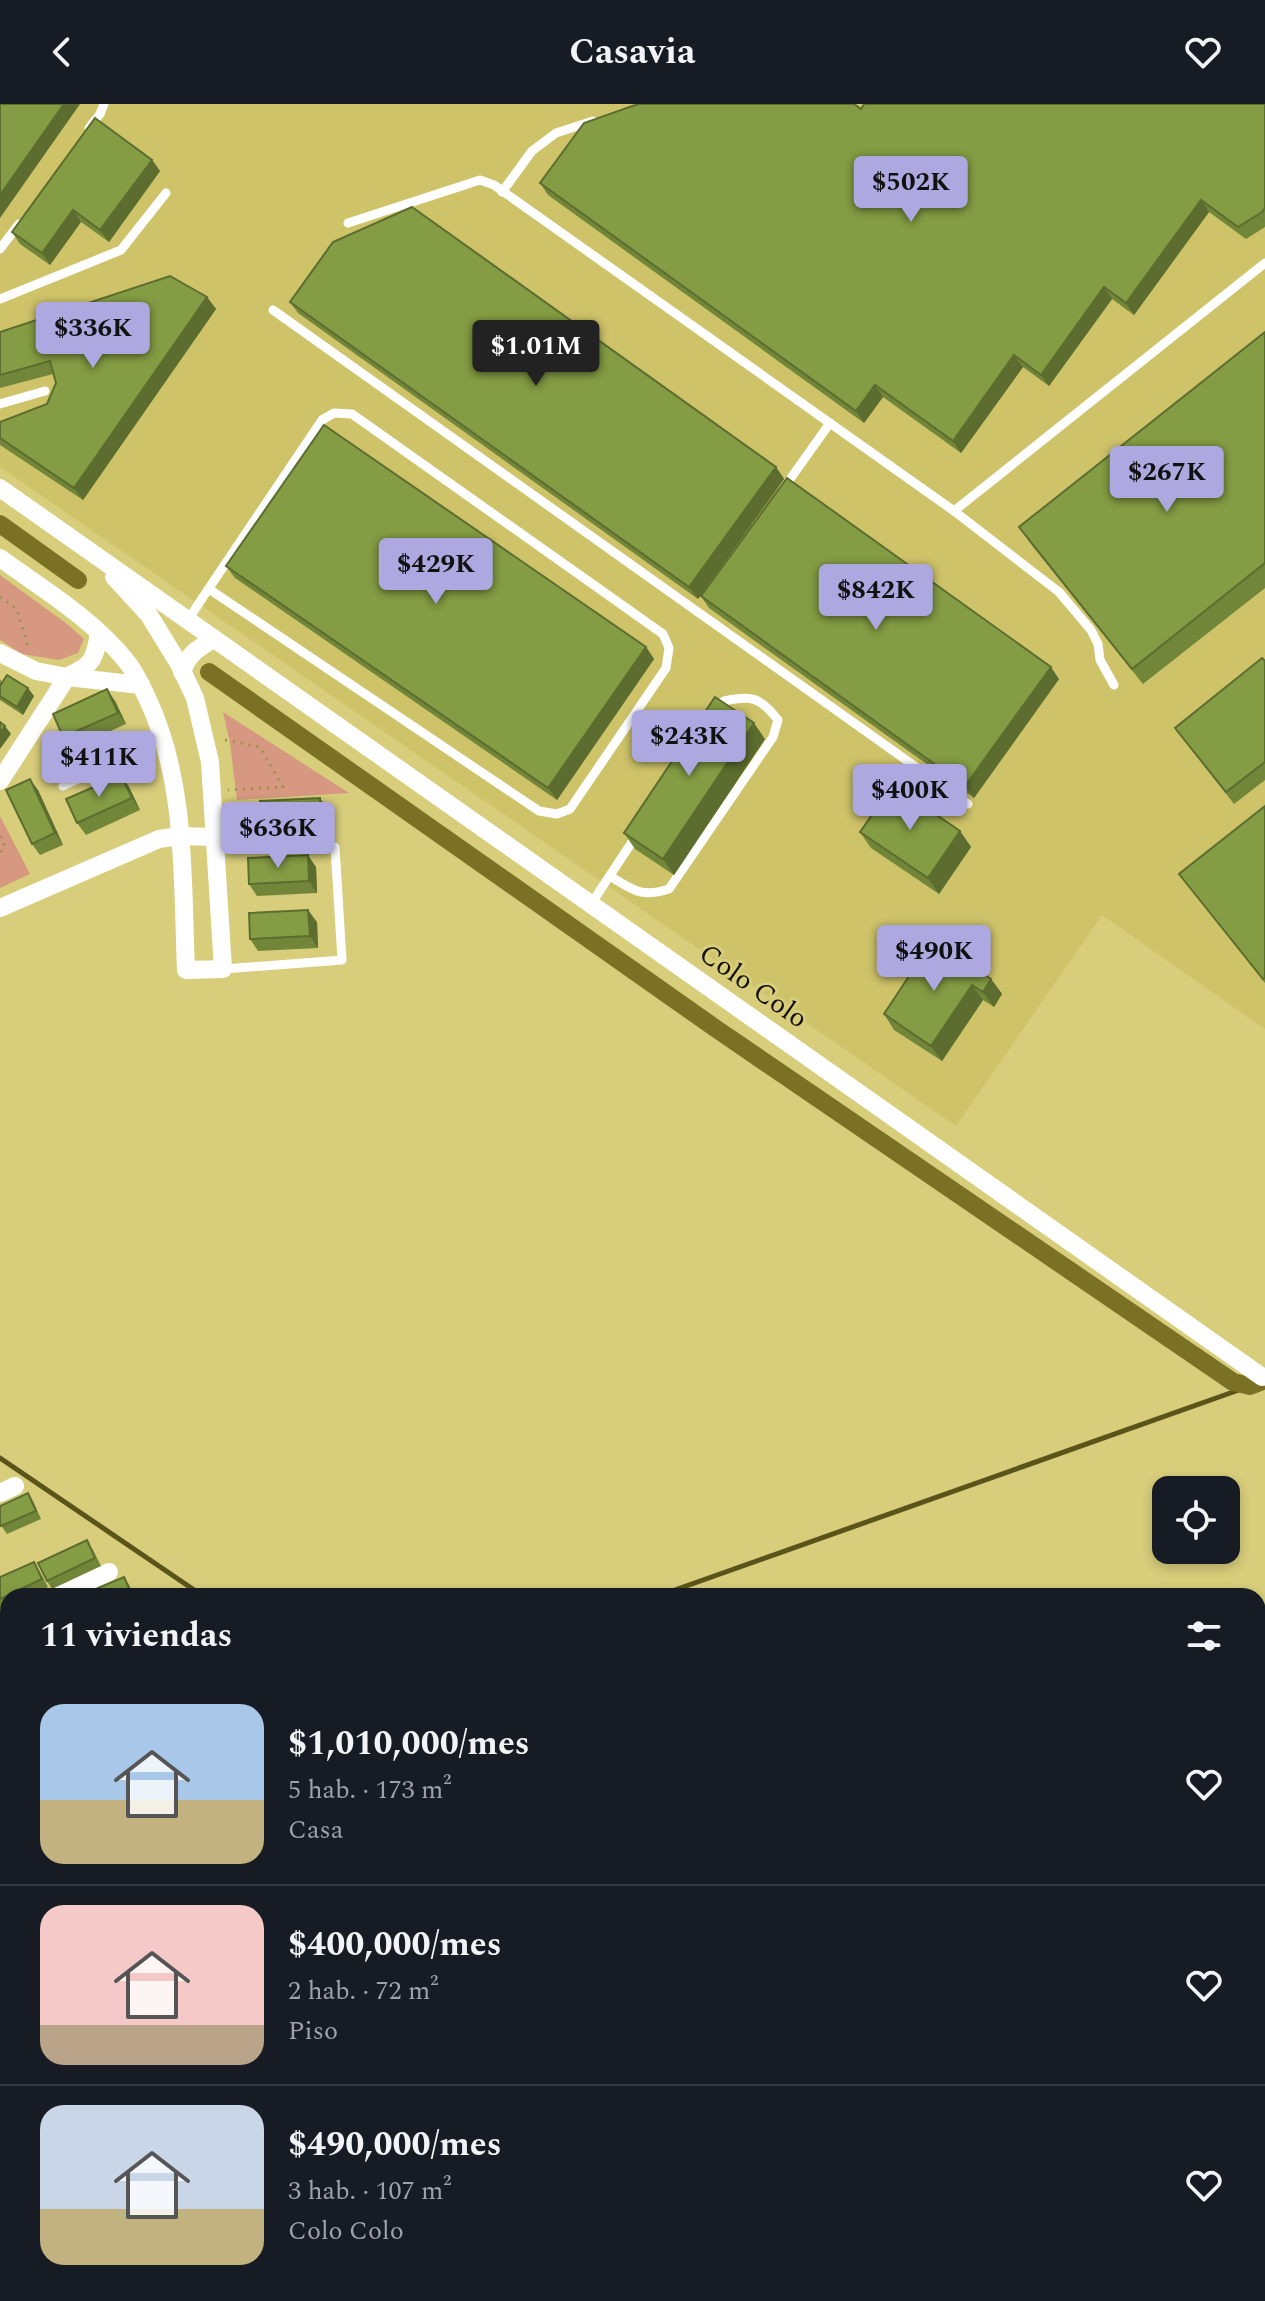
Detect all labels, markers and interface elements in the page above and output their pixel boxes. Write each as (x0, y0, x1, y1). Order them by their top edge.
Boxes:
text: Casavia (569, 25, 696, 80)
icon: back (40, 30, 84, 74)
icon: heart (1181, 30, 1225, 74)
pin: $502K (855, 156, 967, 224)
text: $502K (872, 162, 950, 202)
pin: $336K (37, 302, 149, 370)
text: $336K (54, 308, 132, 348)
pin: $1.01M (471, 320, 601, 388)
text: $1.01M (490, 326, 582, 366)
pin: $267K (1111, 446, 1223, 514)
text: $267K (1128, 452, 1206, 492)
pin: $429K (380, 538, 492, 606)
text: $429K (397, 544, 475, 584)
pin: $842K (820, 564, 932, 632)
text: $842K (837, 570, 915, 610)
pin: $243K (633, 710, 745, 778)
text: $243K (650, 716, 728, 756)
pin: $411K (43, 731, 155, 799)
text: $411K (60, 737, 138, 777)
pin: $400K (854, 764, 966, 832)
text: $400K (871, 770, 949, 810)
pin: $636K (222, 802, 334, 870)
text: $636K (239, 808, 317, 848)
pin: $490K (878, 925, 990, 993)
text: $490K (895, 931, 973, 971)
street label: Colo Colo (690, 933, 817, 1040)
map controls (1152, 1476, 1240, 1564)
button: locate (1152, 1476, 1240, 1564)
text: 11 viviendas (40, 1610, 232, 1662)
icon: filters (1182, 1614, 1226, 1658)
text: $1,010,000/mes (288, 1718, 530, 1770)
icon: home (104, 1736, 200, 1832)
icon: heart (1182, 1762, 1226, 1806)
text: 5 hab. · 173 m² (288, 1770, 451, 1810)
text: Casa (288, 1810, 344, 1850)
text: $400,000/mes (288, 1919, 502, 1971)
icon: home (104, 1937, 200, 2033)
icon: heart (1182, 1963, 1226, 2007)
text: 2 hab. · 72 m² (288, 1971, 438, 2011)
text: Piso (288, 2011, 338, 2051)
text: $490,000/mes (288, 2119, 502, 2171)
icon: home (104, 2137, 200, 2233)
icon: heart (1182, 2163, 1226, 2207)
text: 3 hab. · 107 m² (288, 2171, 451, 2211)
text: Colo Colo (288, 2211, 404, 2251)

